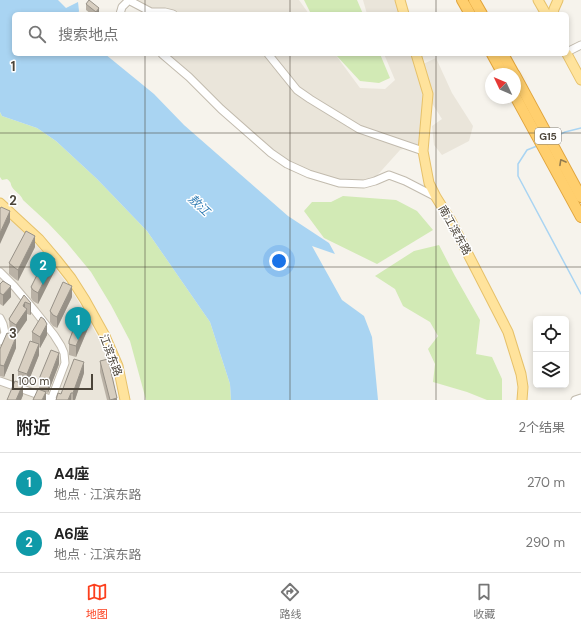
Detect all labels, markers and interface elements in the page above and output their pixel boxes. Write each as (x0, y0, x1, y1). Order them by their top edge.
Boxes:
search box (12, 12, 569, 56)
icon: search (26, 23, 48, 45)
text: 搜索地点 (58, 25, 118, 45)
text: 1 (11, 58, 15, 75)
north arrow (485, 68, 521, 104)
road number: G15 (535, 128, 561, 144)
one-way arrow (560, 159, 567, 166)
water label: 敖江 (185, 191, 215, 220)
text: 2 (9, 192, 17, 209)
street label: 南江滨东路 (436, 203, 474, 257)
your location (269, 251, 289, 271)
pin: 2 (30, 252, 56, 285)
pin: 1 (65, 307, 91, 340)
map controls (533, 316, 569, 388)
button: locate (533, 316, 569, 352)
text: 3 (9, 325, 17, 342)
street label: 江滨东路 (97, 332, 125, 378)
button: layers (533, 352, 569, 388)
scale bar (12, 372, 93, 391)
text: 100 m (18, 374, 49, 388)
text: 附近 (16, 417, 50, 439)
text: 2个结果 (519, 419, 565, 436)
text: A4座 (54, 464, 89, 484)
text: 1 (27, 474, 31, 491)
text: 270 m (527, 474, 565, 491)
text: 地点 · 江滨东路 (54, 486, 142, 503)
text: A6座 (54, 524, 89, 544)
text: 2 (25, 534, 33, 551)
text: 290 m (526, 534, 565, 551)
text: 地点 · 江滨东路 (54, 546, 142, 563)
tab: 地图 (86, 581, 108, 621)
tab: 路线 (279, 581, 301, 621)
tab: 收藏 (473, 581, 495, 621)

